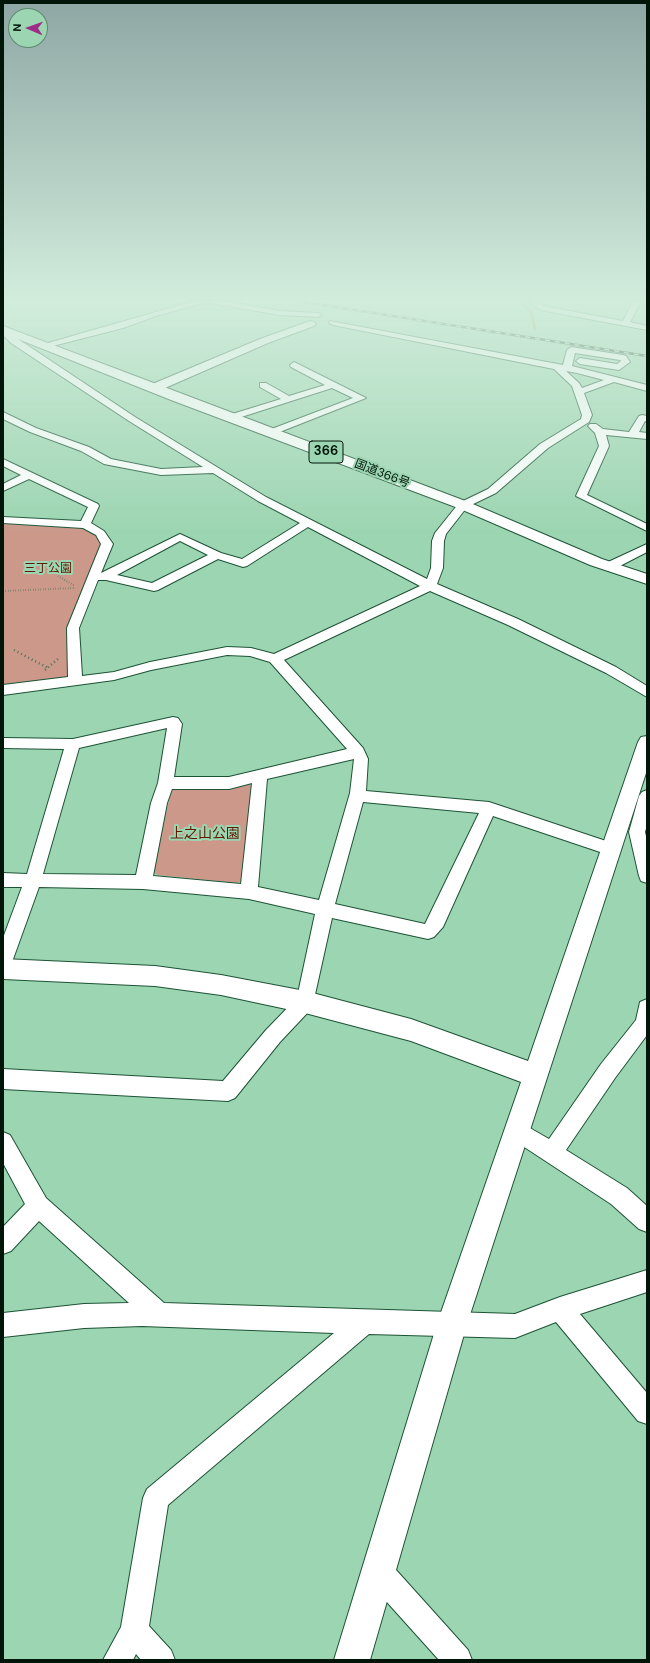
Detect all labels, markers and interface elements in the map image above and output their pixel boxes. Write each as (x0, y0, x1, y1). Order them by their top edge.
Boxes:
north arrow (8, 8, 48, 48)
text: N (10, 23, 24, 32)
road number: 366 (309, 441, 343, 463)
street label: 国道366号 (352, 457, 412, 491)
park label: 三丁公園 (24, 562, 72, 576)
park label: 上之山公園 (170, 826, 240, 842)

